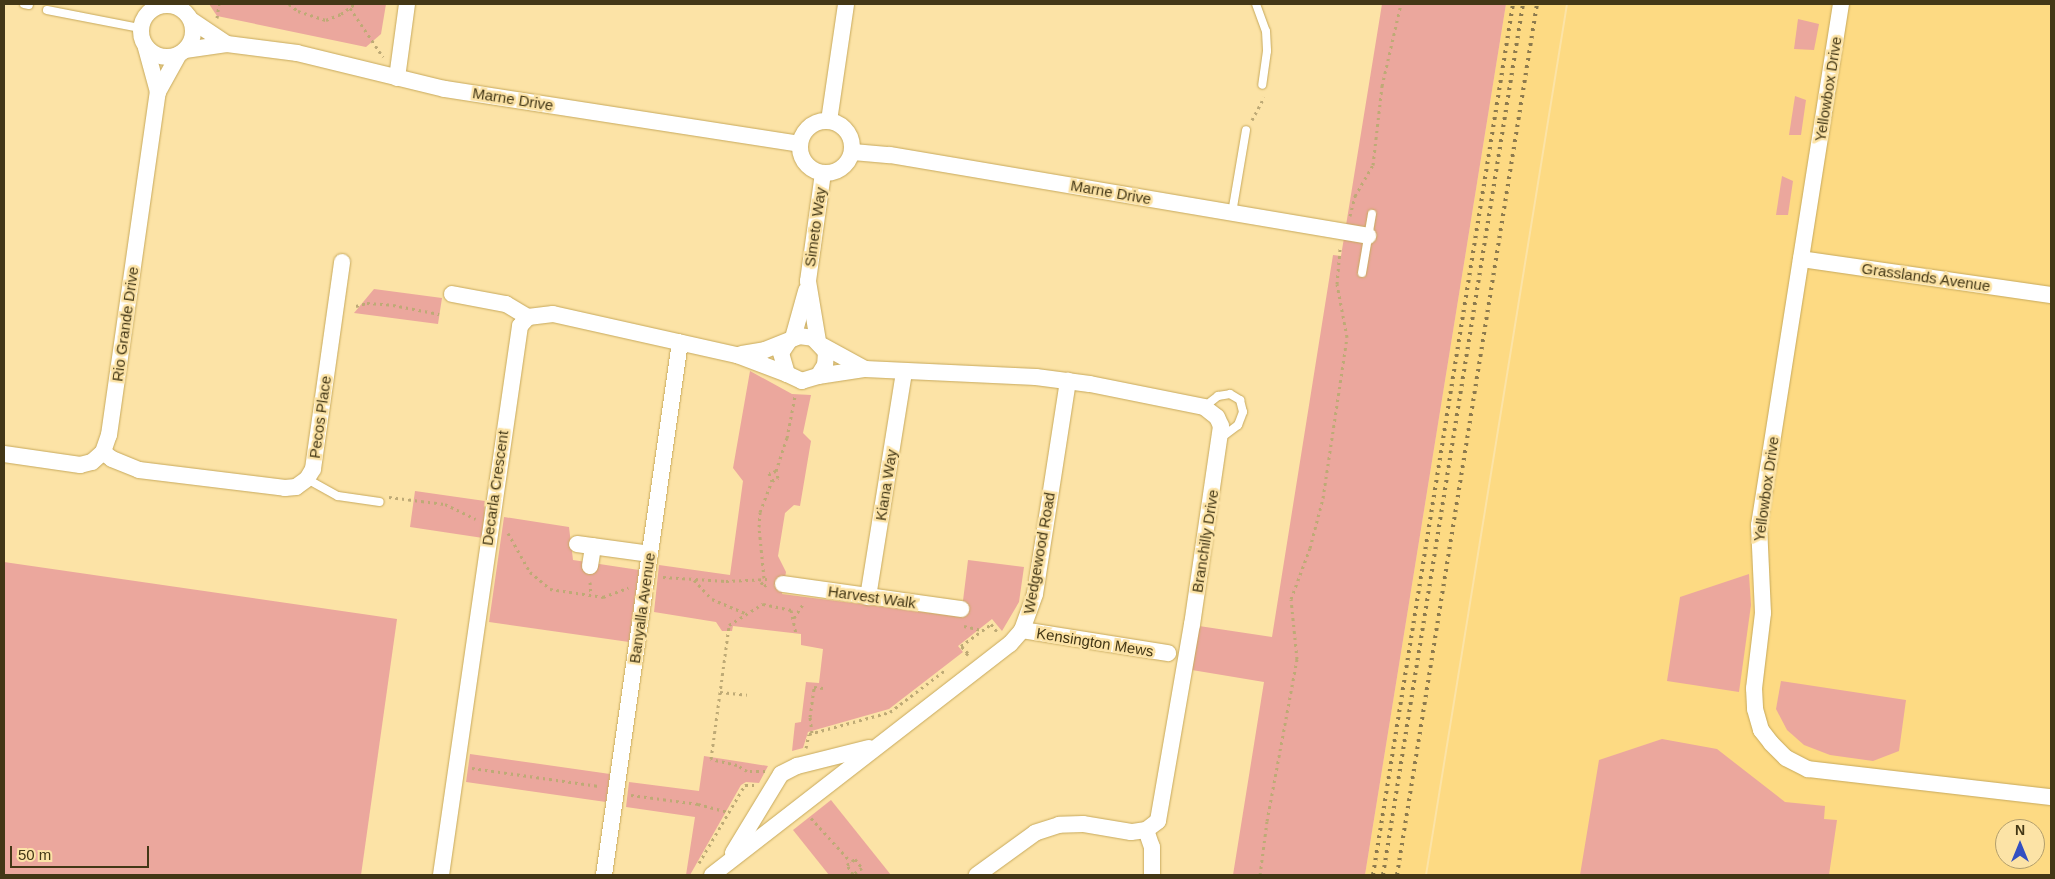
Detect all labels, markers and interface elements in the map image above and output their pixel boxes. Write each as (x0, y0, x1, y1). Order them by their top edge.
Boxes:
street label: Yellowbox Drive (1811, 35, 1845, 143)
street label: Marne Drive (471, 84, 555, 114)
street label: Marne Drive (1069, 176, 1153, 208)
street label: Simeto Way (801, 186, 829, 268)
street label: Grasslands Avenue (1860, 259, 1992, 295)
street label: Rio Grande Drive (108, 265, 142, 383)
street label: Pecos Place (305, 374, 335, 460)
street label: Decarla Crescent (478, 429, 512, 547)
street label: Yellowbox Drive (1750, 435, 1782, 543)
street label: Kiana Way (871, 448, 901, 522)
street label: Branchilly Drive (1188, 488, 1222, 594)
street label: Wedgewood Road (1019, 491, 1059, 615)
street label: Banyalla Avenue (625, 551, 659, 665)
street label: Harvest Walk (827, 582, 917, 612)
street label: Kensington Mews (1035, 624, 1155, 660)
north arrow (1995, 819, 2045, 869)
text: N (2015, 822, 2025, 838)
scale bar (12, 836, 151, 868)
text: 50 m (18, 846, 51, 863)

